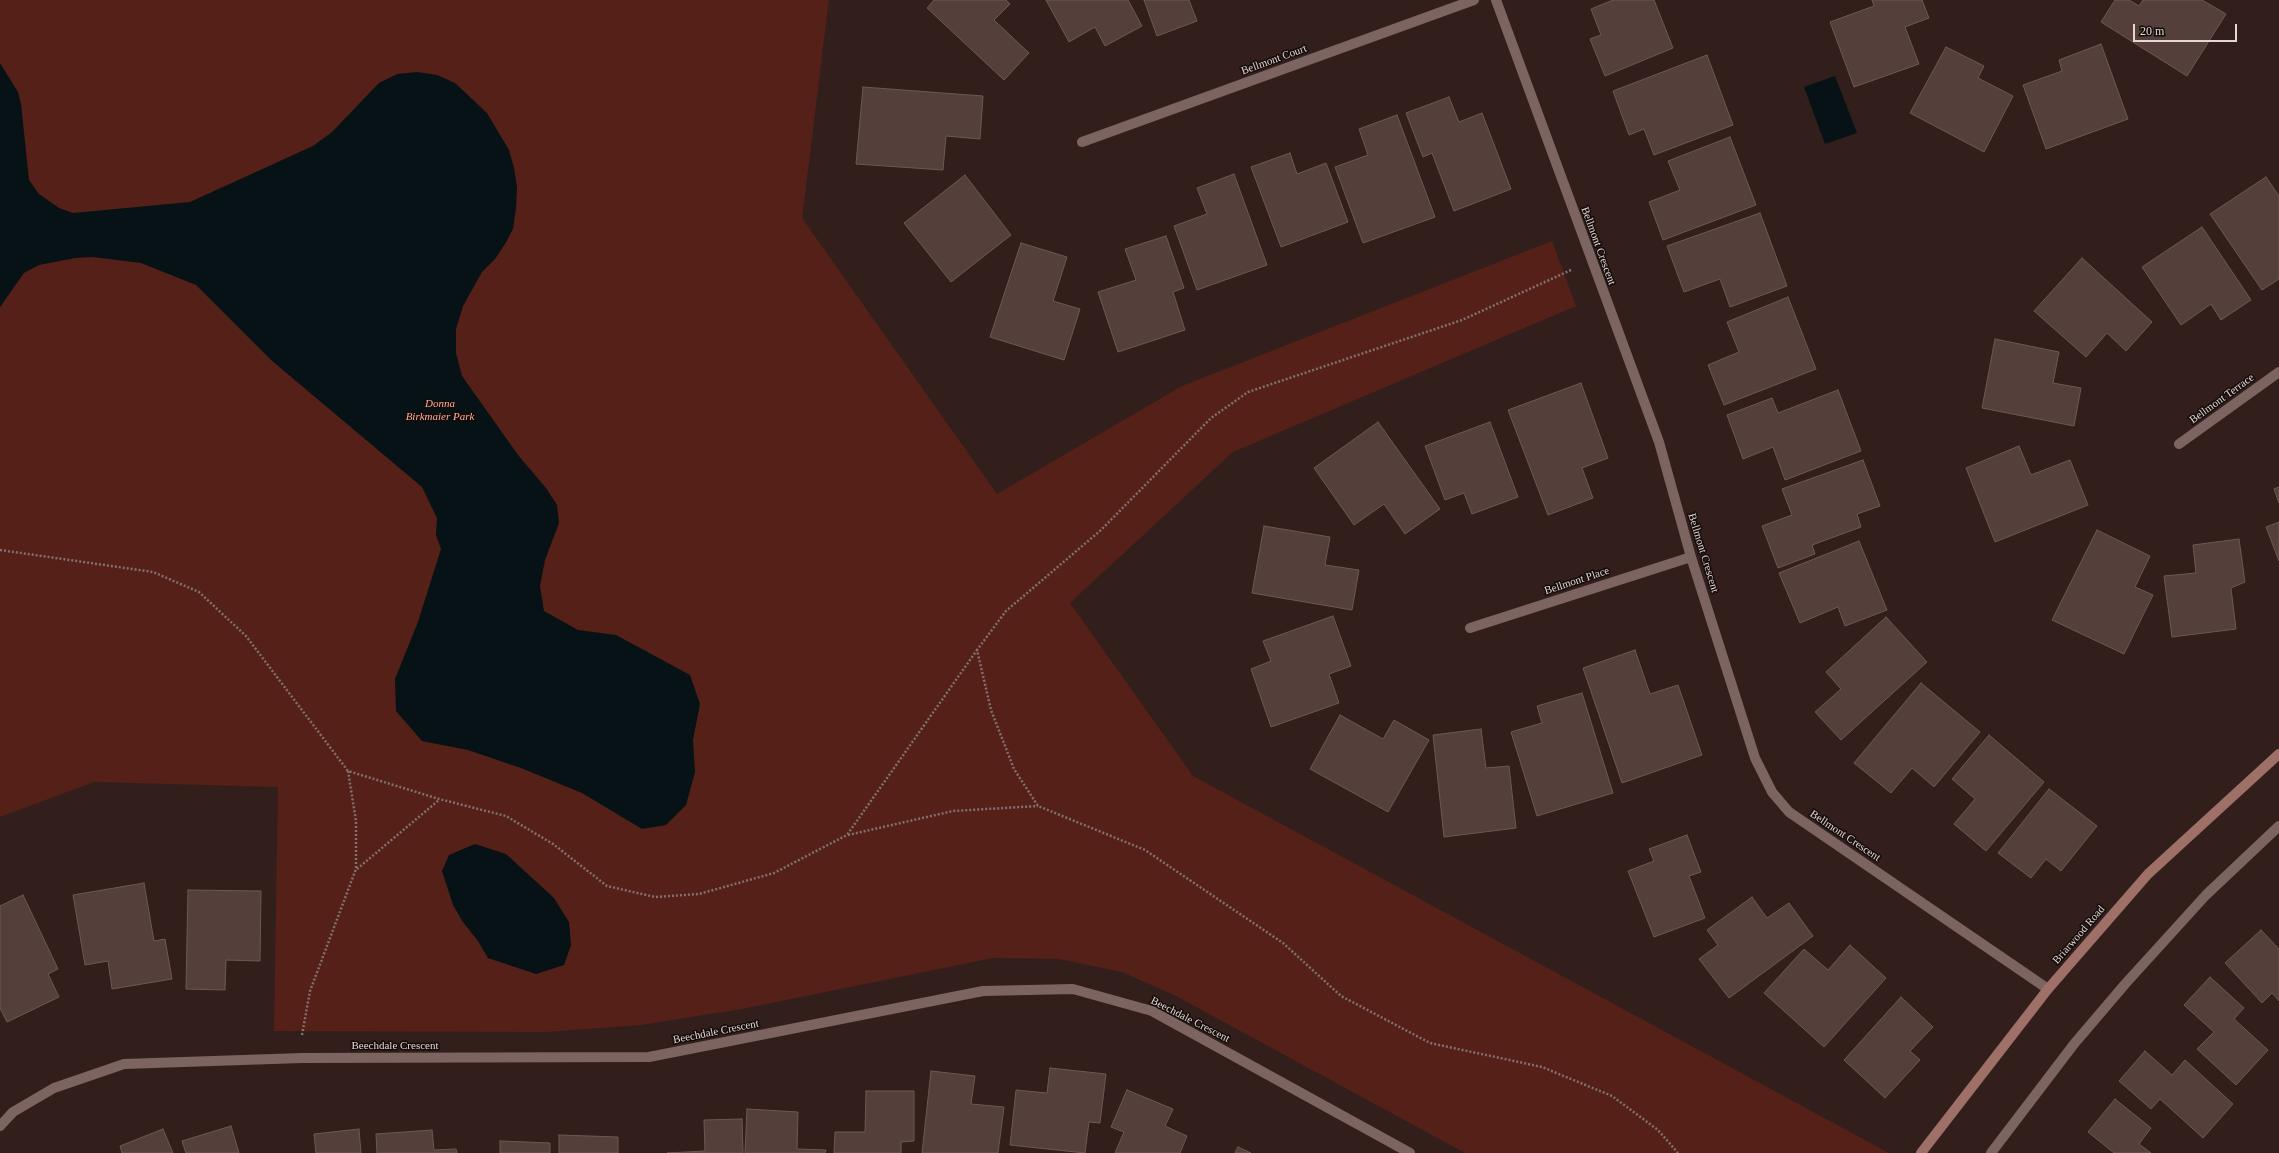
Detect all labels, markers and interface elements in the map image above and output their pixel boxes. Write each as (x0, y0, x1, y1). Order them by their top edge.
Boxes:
scale bar (2135, 16, 2239, 42)
text: 20 m (2140, 24, 2164, 38)
street label: Bellmont Court (1239, 42, 1309, 78)
street label: Bellmont Crescent (1578, 205, 1618, 287)
street label: Bellmont Terrace (2187, 371, 2257, 427)
park label: Donna Birkmaier Park (406, 397, 474, 423)
street label: Bellmont Crescent (1685, 512, 1721, 594)
street label: Bellmont Place (1543, 564, 1611, 598)
street label: Bellmont Crescent (1807, 808, 1883, 864)
street label: Briarwood Road (2050, 903, 2108, 967)
street label: Beechdale Crescent (1148, 994, 1232, 1046)
street label: Beechdale Crescent (672, 1017, 760, 1047)
street label: Beechdale Crescent (351, 1039, 439, 1053)

